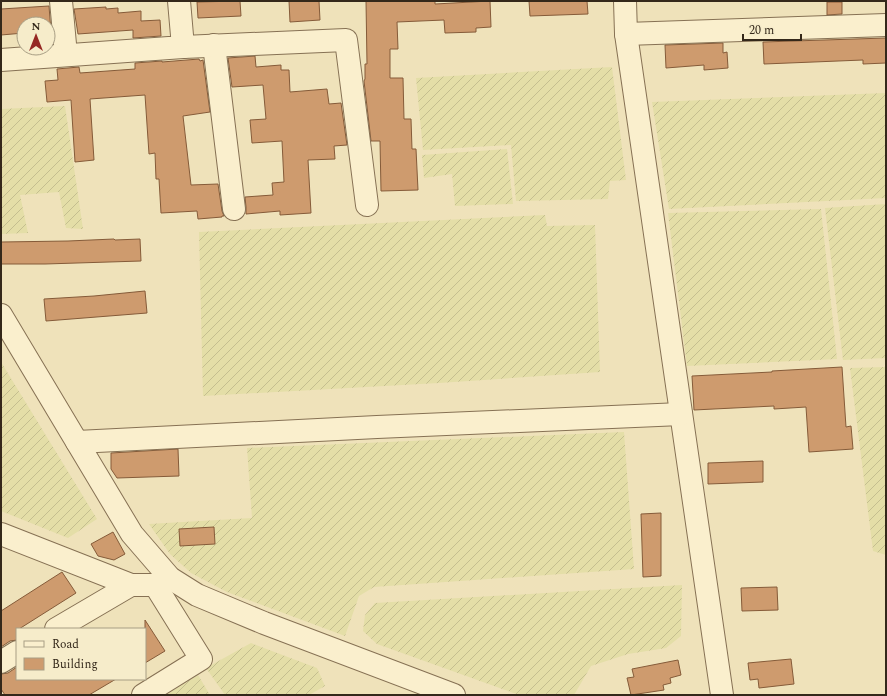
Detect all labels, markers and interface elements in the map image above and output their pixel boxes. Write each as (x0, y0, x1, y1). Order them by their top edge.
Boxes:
north arrow (16, 16, 56, 56)
scale bar (743, 16, 801, 42)
text: N (32, 18, 41, 35)
text: 20 m (749, 21, 774, 40)
legend (16, 628, 146, 680)
text: Road (52, 635, 79, 654)
text: Building (52, 655, 98, 674)

